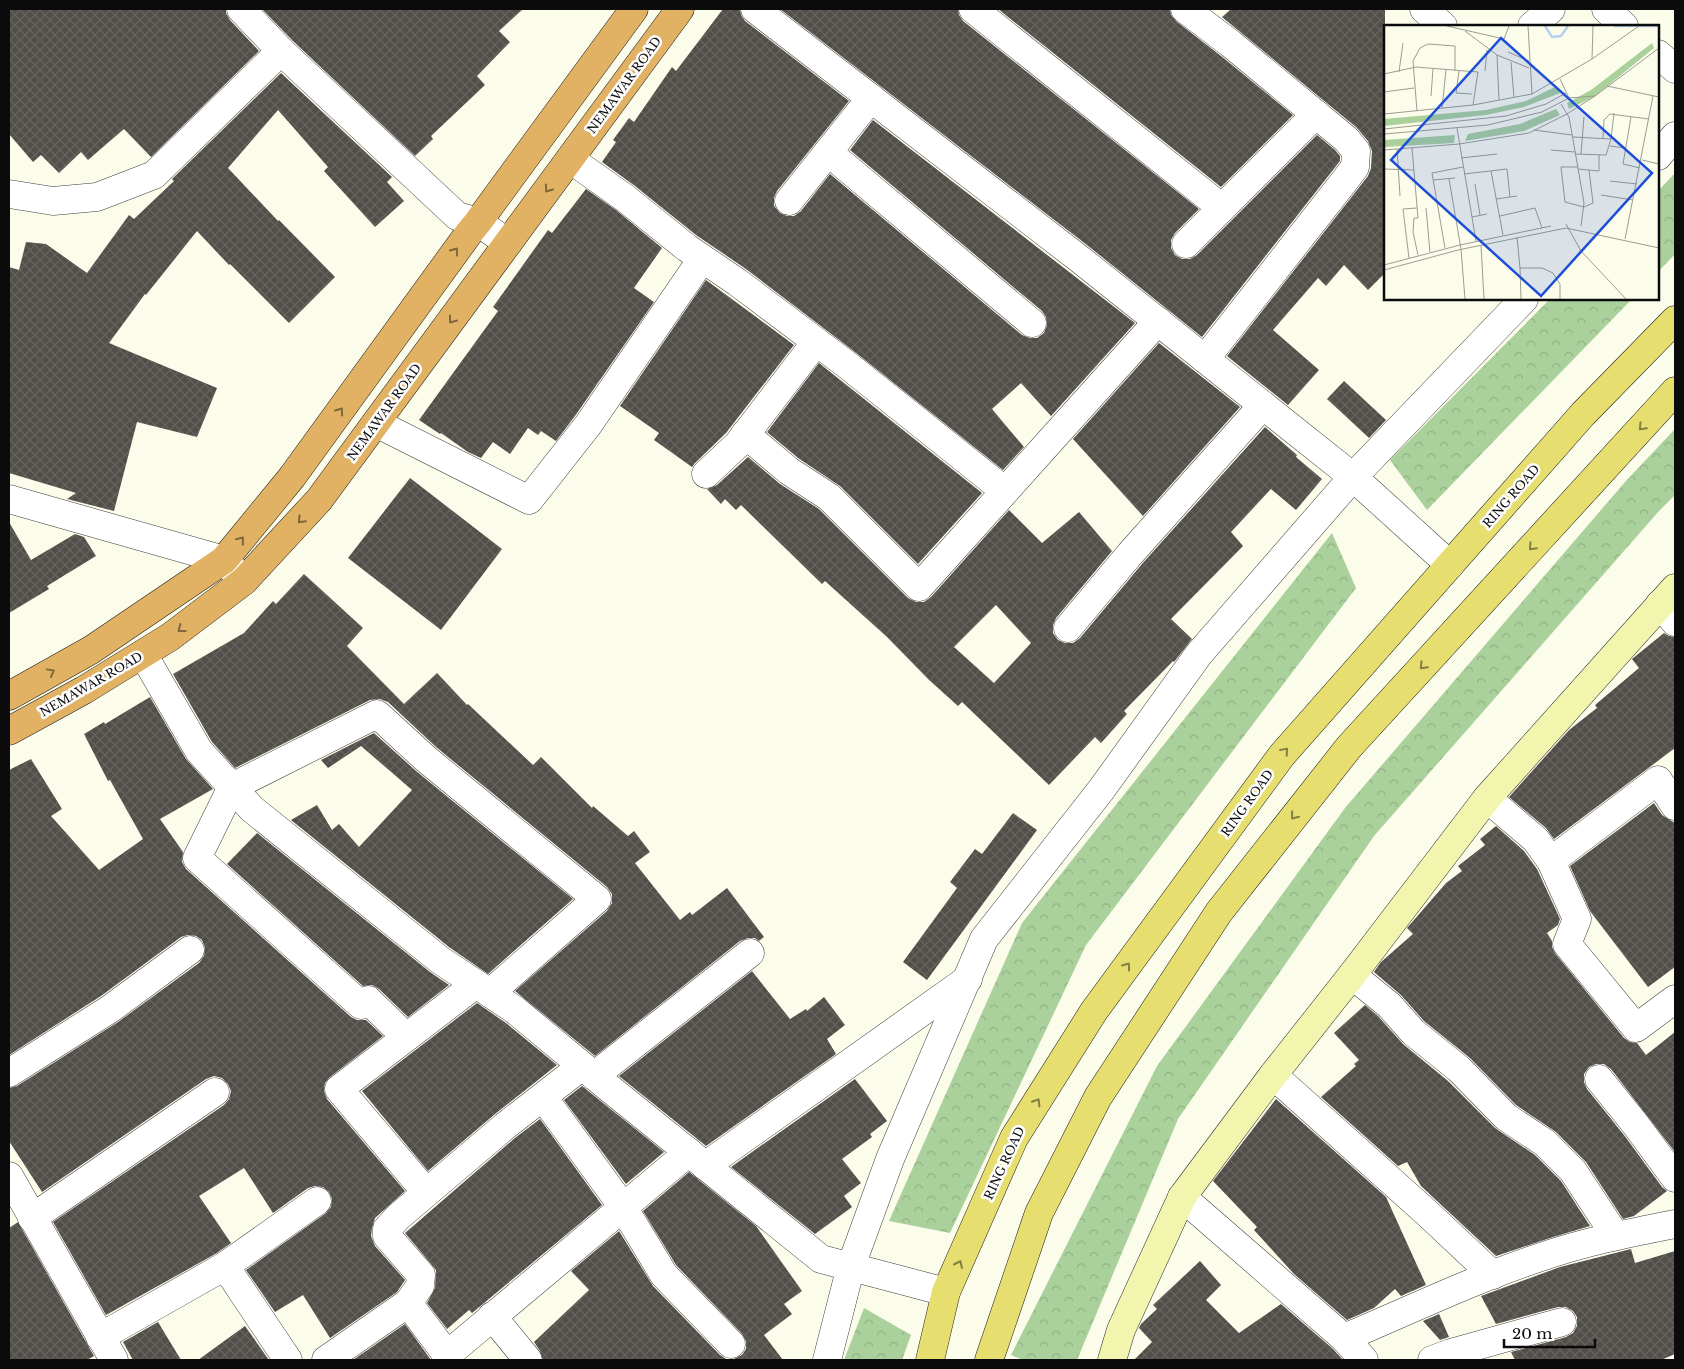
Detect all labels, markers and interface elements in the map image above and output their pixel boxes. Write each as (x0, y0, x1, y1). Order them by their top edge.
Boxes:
inset map (1384, 25, 1659, 300)
street label: NEMAWAR ROAD (584, 34, 664, 136)
one-way arrow (545, 183, 554, 193)
one-way arrow (450, 248, 458, 257)
one-way arrow (449, 314, 457, 323)
street label: NEMAWAR ROAD (344, 361, 424, 463)
one-way arrow (334, 407, 343, 417)
one-way arrow (1639, 421, 1648, 430)
street label: RING ROAD (1479, 461, 1543, 531)
one-way arrow (298, 514, 307, 523)
one-way arrow (235, 536, 244, 545)
one-way arrow (1529, 541, 1538, 550)
one-way arrow (178, 623, 187, 631)
street label: NEMAWAR ROAD (37, 648, 145, 720)
one-way arrow (1420, 661, 1429, 670)
one-way arrow (46, 669, 55, 679)
one-way arrow (1280, 748, 1289, 757)
street label: RING ROAD (1218, 767, 1276, 839)
one-way arrow (1292, 810, 1300, 819)
one-way arrow (1121, 963, 1129, 972)
one-way arrow (1031, 1098, 1040, 1107)
street label: RING ROAD (981, 1124, 1027, 1202)
one-way arrow (952, 1260, 963, 1269)
scale bar (1504, 1316, 1595, 1348)
text: 20 m (1512, 1324, 1552, 1343)

